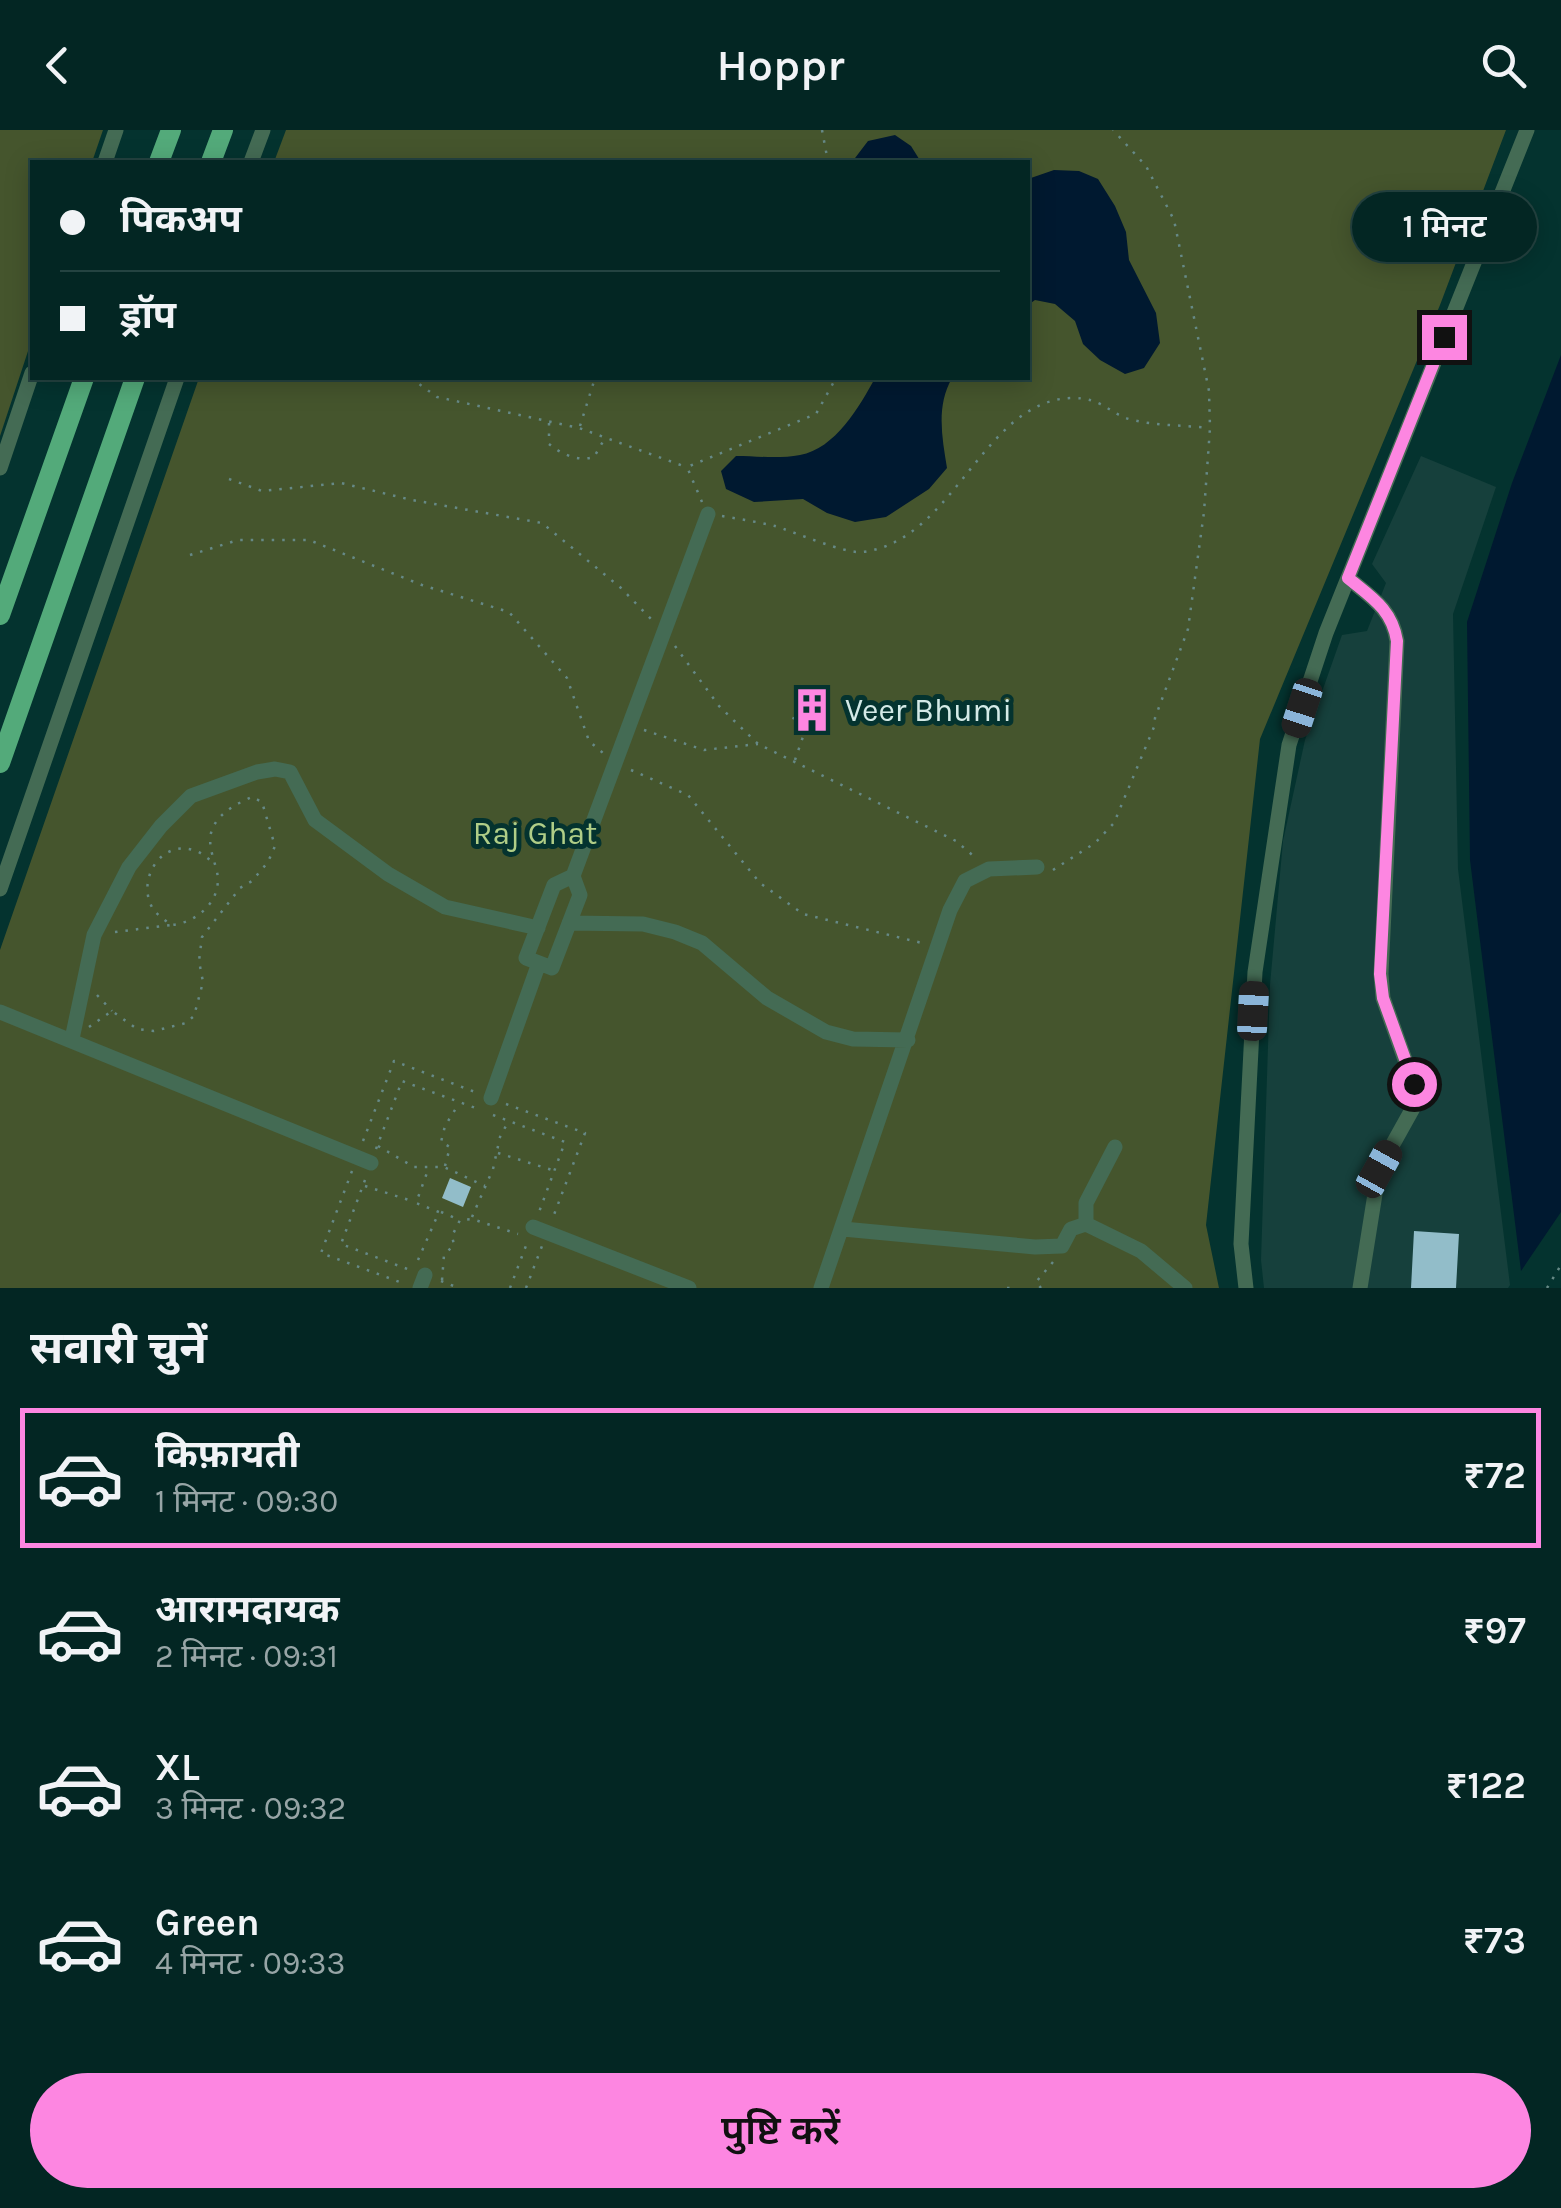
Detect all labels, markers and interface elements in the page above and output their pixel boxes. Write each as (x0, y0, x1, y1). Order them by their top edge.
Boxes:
icon: back (30, 38, 85, 93)
icon: search (1476, 38, 1531, 93)
text: Hoppr (716, 39, 845, 91)
callout: 1 मिनट (1352, 192, 1536, 262)
text: पिकअप (120, 197, 242, 242)
text: 1 मिनट (1402, 208, 1487, 245)
text: ड्रॉप (120, 293, 176, 338)
route end (1422, 315, 1467, 360)
car (1278, 675, 1326, 741)
building icon: Veer Bhumi (788, 686, 836, 734)
place label: Veer Bhumi (845, 692, 1012, 729)
park label: Raj Ghat (473, 815, 597, 852)
car (1236, 980, 1270, 1042)
route start (1392, 1062, 1437, 1107)
car (1351, 1135, 1407, 1203)
text: सवारी चुनें (30, 1322, 207, 1374)
text: किफ़ायती (155, 1432, 299, 1477)
icon: car (35, 1433, 125, 1523)
text: ₹72 (1463, 1453, 1526, 1498)
text: 1 मिनट · 09:30 (155, 1483, 338, 1520)
text: आरामदायक (155, 1587, 339, 1632)
icon: car (35, 1588, 125, 1678)
text: ₹97 (1463, 1608, 1526, 1653)
text: 2 मिनट · 09:31 (155, 1638, 338, 1675)
icon: car (35, 1743, 125, 1833)
text: XL (155, 1745, 200, 1790)
text: ₹122 (1446, 1763, 1526, 1808)
text: 3 मिनट · 09:32 (155, 1790, 346, 1827)
icon: car (35, 1898, 125, 1988)
text: Green (155, 1900, 260, 1945)
text: ₹73 (1463, 1918, 1526, 1963)
text: 4 मिनट · 09:33 (155, 1945, 345, 1982)
button: पुष्टि करें (30, 2073, 1531, 2188)

